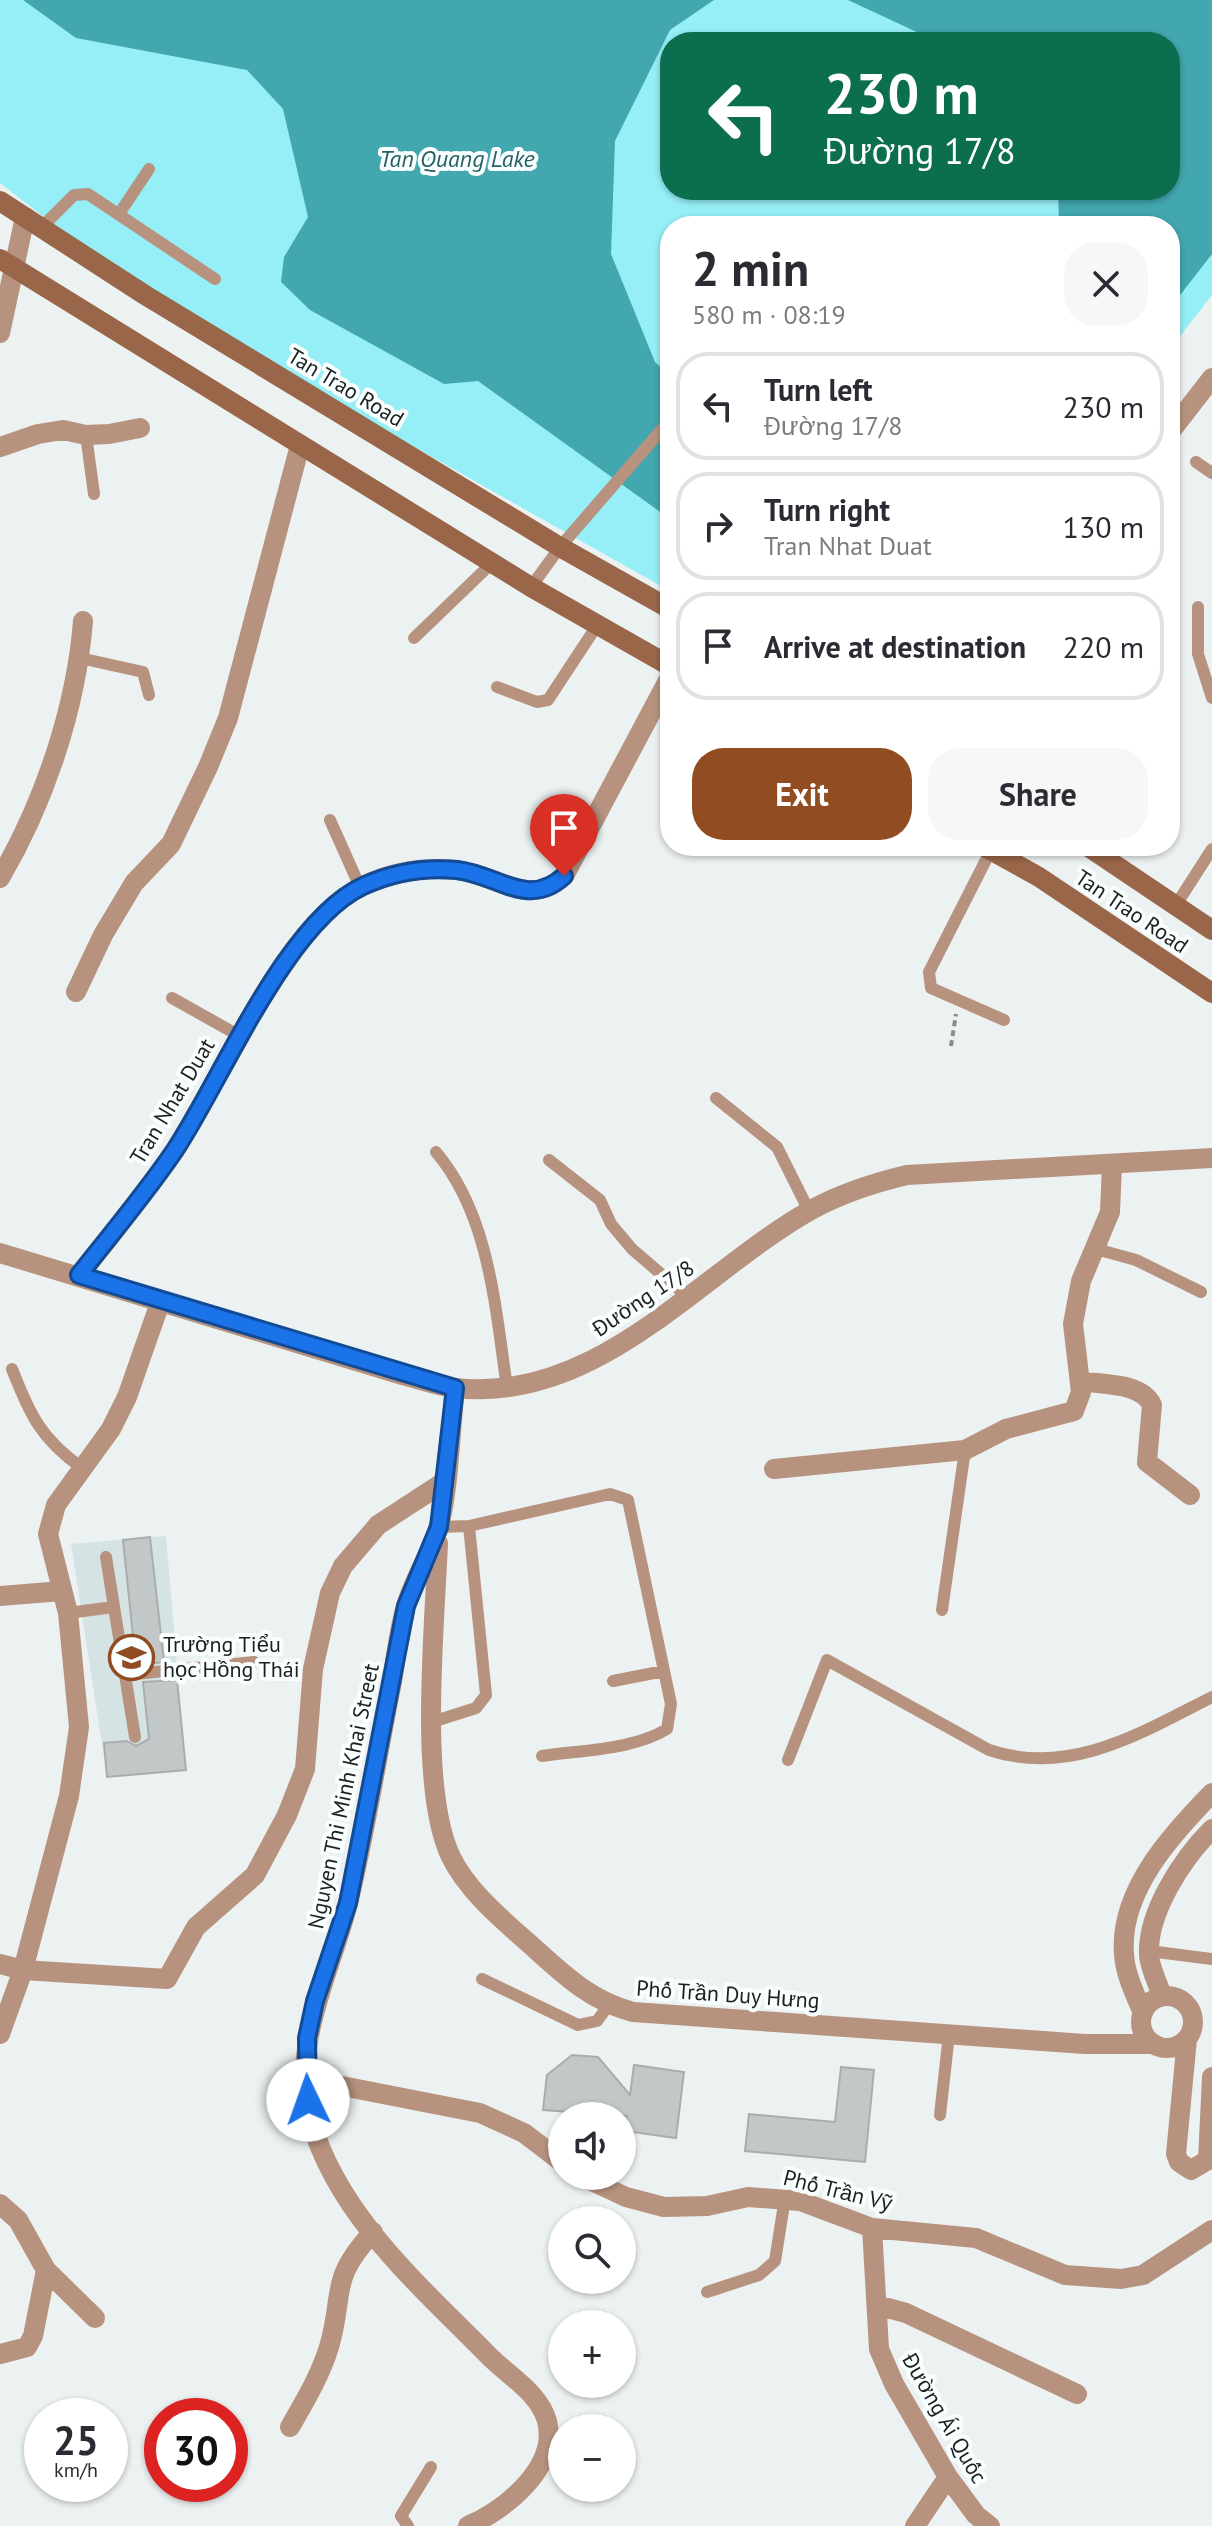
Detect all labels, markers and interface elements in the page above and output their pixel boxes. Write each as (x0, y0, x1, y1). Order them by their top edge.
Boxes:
text: 230 m (824, 57, 979, 129)
icon: left (692, 64, 796, 168)
text: Đường 17/8 (824, 127, 1016, 174)
water label: Tan Quang Lake (379, 143, 535, 174)
text: 2 min (692, 237, 809, 299)
button: close (1064, 242, 1148, 326)
text: 580 m · 08:19 (692, 298, 846, 331)
street label: Tan Trao Road (283, 341, 409, 433)
text: Turn left (764, 370, 872, 409)
icon: left (696, 384, 740, 428)
text: 230 m (1063, 387, 1144, 426)
text: Đường 17/8 (764, 409, 902, 442)
text: Turn right (764, 490, 890, 529)
icon: right (696, 504, 740, 548)
text: 130 m (1063, 507, 1144, 546)
text: Tran Nhat Duat (764, 529, 932, 562)
icon: arrive (696, 624, 740, 668)
text: Arrive at destination (764, 627, 1026, 666)
text: 220 m (1063, 627, 1144, 666)
button: Exit (692, 748, 912, 840)
button: Share (928, 748, 1148, 840)
pin (530, 794, 598, 876)
icon: arrive (542, 806, 586, 850)
street label: Tan Trao Road (1070, 863, 1194, 959)
street label: Tran Nhat Duat (123, 1033, 221, 1169)
street label: Đường 17/8 (586, 1254, 699, 1343)
place label: Trường Tiểu học Hồng Thái (163, 1630, 300, 1683)
school or university icon: Trường Tiểu học Hồng Thái (108, 1633, 156, 1681)
street label: Nguyen Thi Minh Khai Street (301, 1660, 385, 1931)
street label: Phố Trần Duy Hưng (635, 1974, 821, 2014)
position arrow (266, 2058, 350, 2142)
map controls (548, 2102, 636, 2502)
button: sound (548, 2102, 636, 2190)
street label: Phố Trần Vỹ (780, 2163, 896, 2217)
button: search (548, 2206, 636, 2294)
button: + (548, 2310, 636, 2398)
street label: Đường Ái Quốc (896, 2347, 994, 2488)
speed limit sign: 30 (144, 2398, 248, 2502)
text: 25 (53, 2414, 99, 2466)
button: − (548, 2414, 636, 2502)
text: km/h (54, 2457, 98, 2483)

